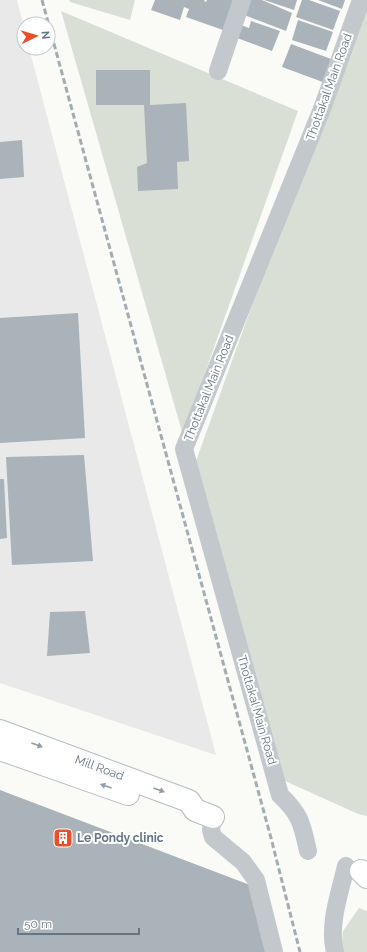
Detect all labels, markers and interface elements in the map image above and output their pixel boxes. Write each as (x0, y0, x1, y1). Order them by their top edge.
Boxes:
north arrow (16, 16, 56, 56)
text: N (39, 30, 52, 40)
street label: Thottakal Main Road (303, 31, 355, 143)
street label: Thottakal Main Road (181, 333, 237, 443)
street label: Thottakal Main Road (235, 654, 279, 766)
one-way arrow (31, 742, 43, 748)
street label: Mill Road (73, 752, 126, 783)
one-way arrow (99, 783, 111, 789)
one-way arrow (153, 787, 165, 793)
building icon: Le Pondy clinic (52, 827, 74, 849)
place label: Le Pondy clinic (77, 831, 164, 845)
scale bar (18, 910, 139, 936)
text: 50 m (24, 917, 52, 931)

